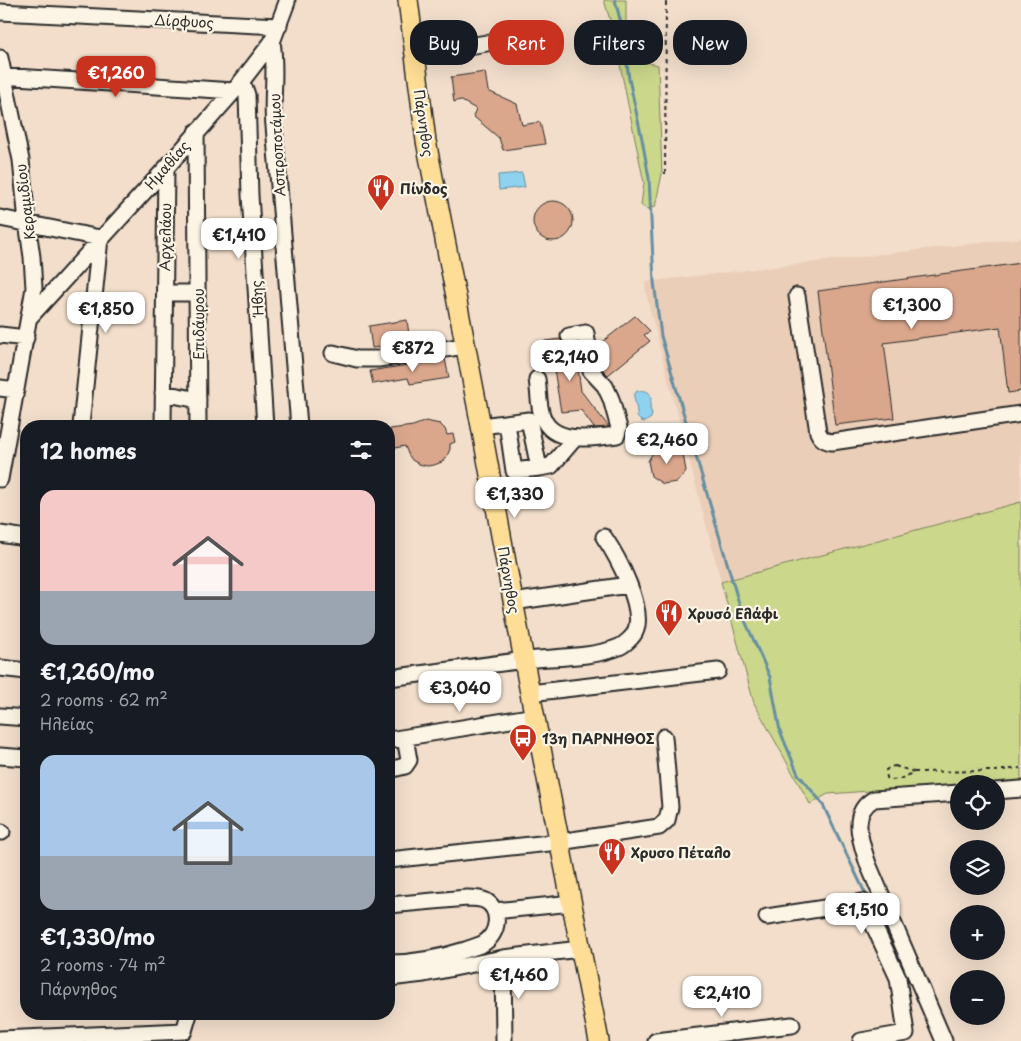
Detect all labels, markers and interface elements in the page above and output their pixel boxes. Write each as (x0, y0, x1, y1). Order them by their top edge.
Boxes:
street label: Δίρφυος (154, 9, 214, 33)
chip: Buy (410, 20, 478, 65)
chip: Rent (488, 20, 564, 65)
chip: Filters (574, 20, 663, 65)
chip: New (673, 20, 747, 65)
pin: €1,260 (75, 56, 157, 98)
text: €1,260 (87, 60, 145, 84)
street label: Πάρνηθος (409, 88, 439, 158)
street label: Ασπροποτάμου (264, 93, 290, 197)
street label: Ημαθίας (140, 136, 194, 194)
street label: Κεραμιδίου (10, 163, 40, 241)
restaurant icon: Πίνδος (366, 173, 396, 212)
place label: Πίνδος (400, 178, 448, 199)
street label: Αρχελάου (154, 203, 176, 271)
pin: €1,410 (198, 218, 280, 260)
text: €1,410 (212, 222, 266, 246)
street label: Ήβης (245, 280, 269, 318)
street label: Επιδάυρου (188, 288, 209, 360)
pin: €1,300 (871, 288, 953, 330)
pin: €1,850 (65, 292, 147, 334)
text: €1,300 (883, 292, 941, 316)
text: €1,850 (78, 296, 134, 320)
pin: €872 (383, 330, 443, 373)
text: €872 (392, 335, 434, 359)
pin: €2,140 (529, 340, 611, 382)
text: €2,140 (541, 344, 599, 368)
pin: €2,460 (626, 422, 708, 465)
text: €2,460 (636, 427, 698, 451)
text: 12 homes (40, 434, 137, 466)
icon: filters (347, 436, 375, 464)
pin: €1,330 (474, 476, 556, 519)
text: €1,330 (486, 481, 544, 505)
icon: home (163, 523, 253, 613)
street label: Πάρνηθος (493, 545, 525, 615)
restaurant icon: Χρυσό Ελάφι (654, 598, 684, 637)
place label: Χρυσό Ελάφι (688, 603, 779, 624)
text: €1,260/mo (40, 655, 154, 687)
pin: €3,040 (419, 670, 501, 713)
text: €3,040 (429, 675, 491, 699)
text: 2 rooms · 62 m² (40, 687, 168, 711)
text: Ηλείας (40, 711, 94, 735)
bus stop icon: 13η ΠΑΡΝΗΘΟΣ (508, 723, 538, 762)
place label: 13η ΠΑΡΝΗΘΟΣ (542, 728, 655, 749)
map controls (950, 775, 1005, 1025)
button: locate (950, 775, 1005, 830)
icon: home (163, 788, 253, 878)
restaurant icon: Χρυσο Πέταλο (597, 837, 627, 876)
button: layers (950, 840, 1005, 895)
place label: Χρυσο Πέταλο (631, 842, 731, 863)
pin: €1,510 (821, 892, 903, 935)
text: €1,510 (836, 897, 888, 921)
button: + (950, 905, 1005, 960)
text: €1,330/mo (40, 920, 155, 952)
text: 2 rooms · 74 m² (40, 952, 166, 976)
pin: €1,460 (478, 958, 560, 1000)
text: €1,460 (490, 962, 548, 986)
button: − (950, 970, 1005, 1025)
text: Πάρνηθος (40, 976, 117, 1000)
pin: €2,410 (681, 976, 763, 1018)
text: €2,410 (693, 980, 751, 1004)

